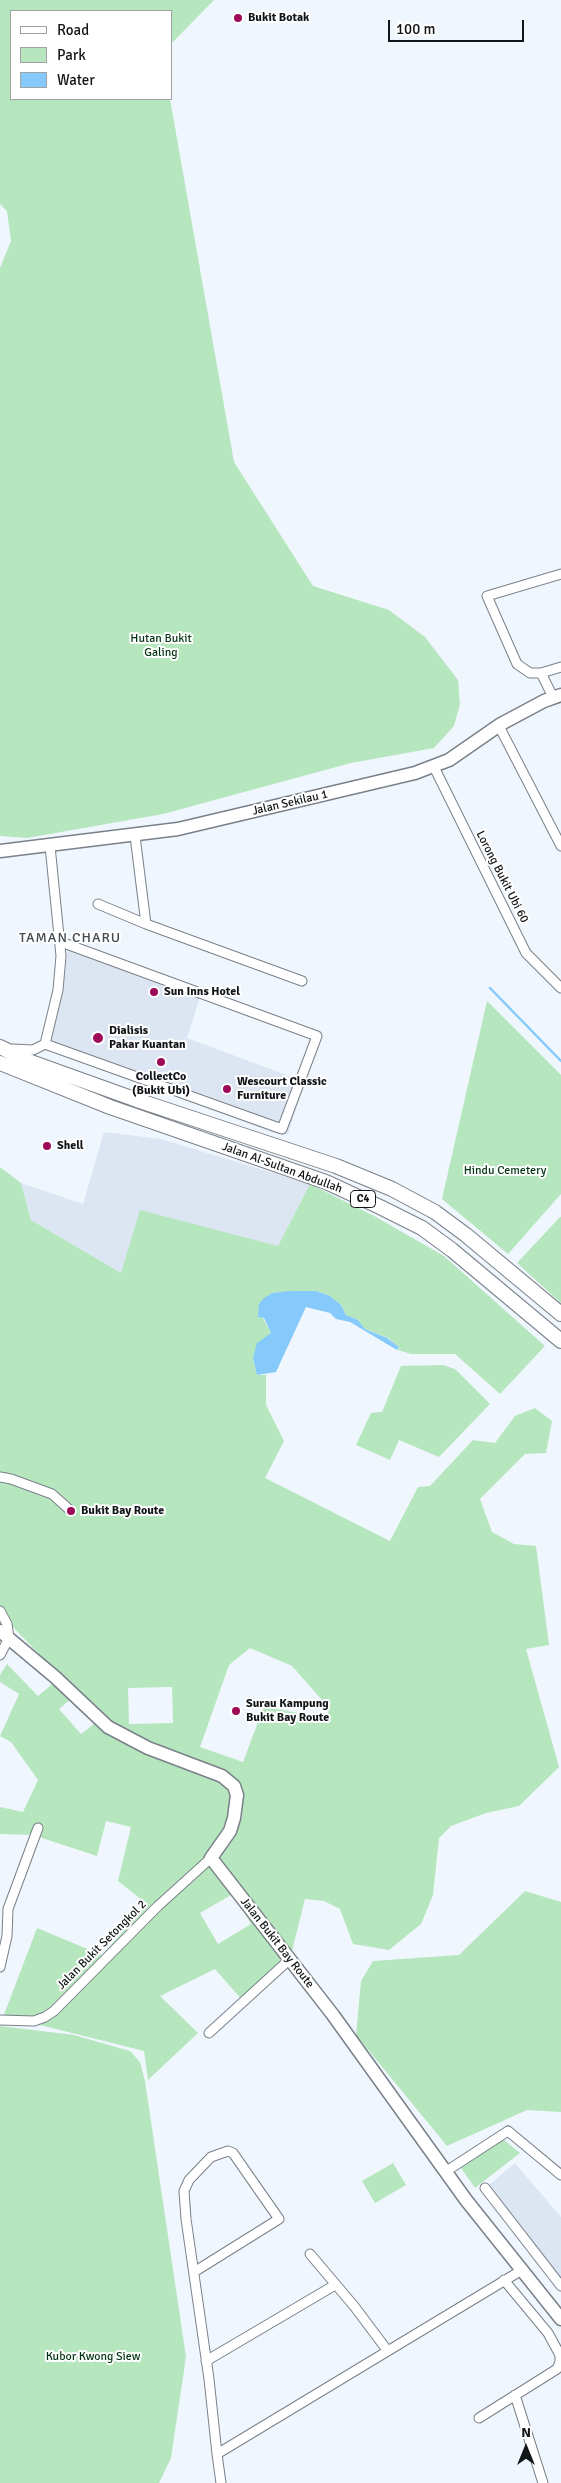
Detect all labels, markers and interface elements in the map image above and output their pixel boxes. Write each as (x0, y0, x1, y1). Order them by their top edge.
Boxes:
legend (10, 10, 172, 100)
scale bar (391, 10, 527, 42)
place label: Bukit Botak (248, 11, 309, 25)
marker: Bukit Botak (232, 12, 244, 24)
text: 100 m (396, 20, 436, 38)
text: Road (57, 21, 89, 39)
text: Park (57, 46, 86, 64)
text: Water (57, 71, 95, 89)
park label: Hutan Bukit Galing (130, 632, 192, 660)
street label: Jalan Sekilau 1 (251, 787, 329, 819)
street label: Lorong Bukit Ubi 60 (473, 829, 531, 925)
district label: TAMAN CHARU (18, 930, 122, 946)
place label: Sun Inns Hotel (164, 985, 240, 999)
marker: Sun Inns Hotel (148, 986, 160, 998)
place label: Dialisis Pakar Kuantan (109, 1024, 186, 1052)
marker: Dialisis Pakar Kuantan (91, 1031, 105, 1045)
marker: CollectCo (Bukit Ubi) (155, 1056, 167, 1068)
place label: CollectCo (Bukit Ubi) (132, 1070, 190, 1098)
place label: Wescourt Classic Furniture (237, 1075, 327, 1103)
marker: Wescourt Classic Furniture (221, 1083, 233, 1095)
place label: Shell (57, 1139, 84, 1153)
marker: Shell (41, 1140, 53, 1152)
street label: Jalan Al-Sultan Abdullah (220, 1140, 344, 1196)
park label: Hindu Cemetery (464, 1164, 546, 1178)
road number: C4 (350, 1190, 376, 1208)
place label: Bukit Bay Route (81, 1504, 164, 1518)
marker: Bukit Bay Route (65, 1505, 77, 1517)
place label: Surau Kampung Bukit Bay Route (246, 1697, 329, 1725)
marker: Surau Kampung Bukit Bay Route (230, 1705, 242, 1717)
street label: Jalan Bukit Bay Route (237, 1895, 317, 1991)
street label: Jalan Bukit Setongkol 2 (54, 1897, 150, 1993)
park label: Kubor Kwong Siew (46, 2350, 140, 2364)
north arrow (501, 2423, 551, 2473)
text: N (521, 2424, 531, 2441)

